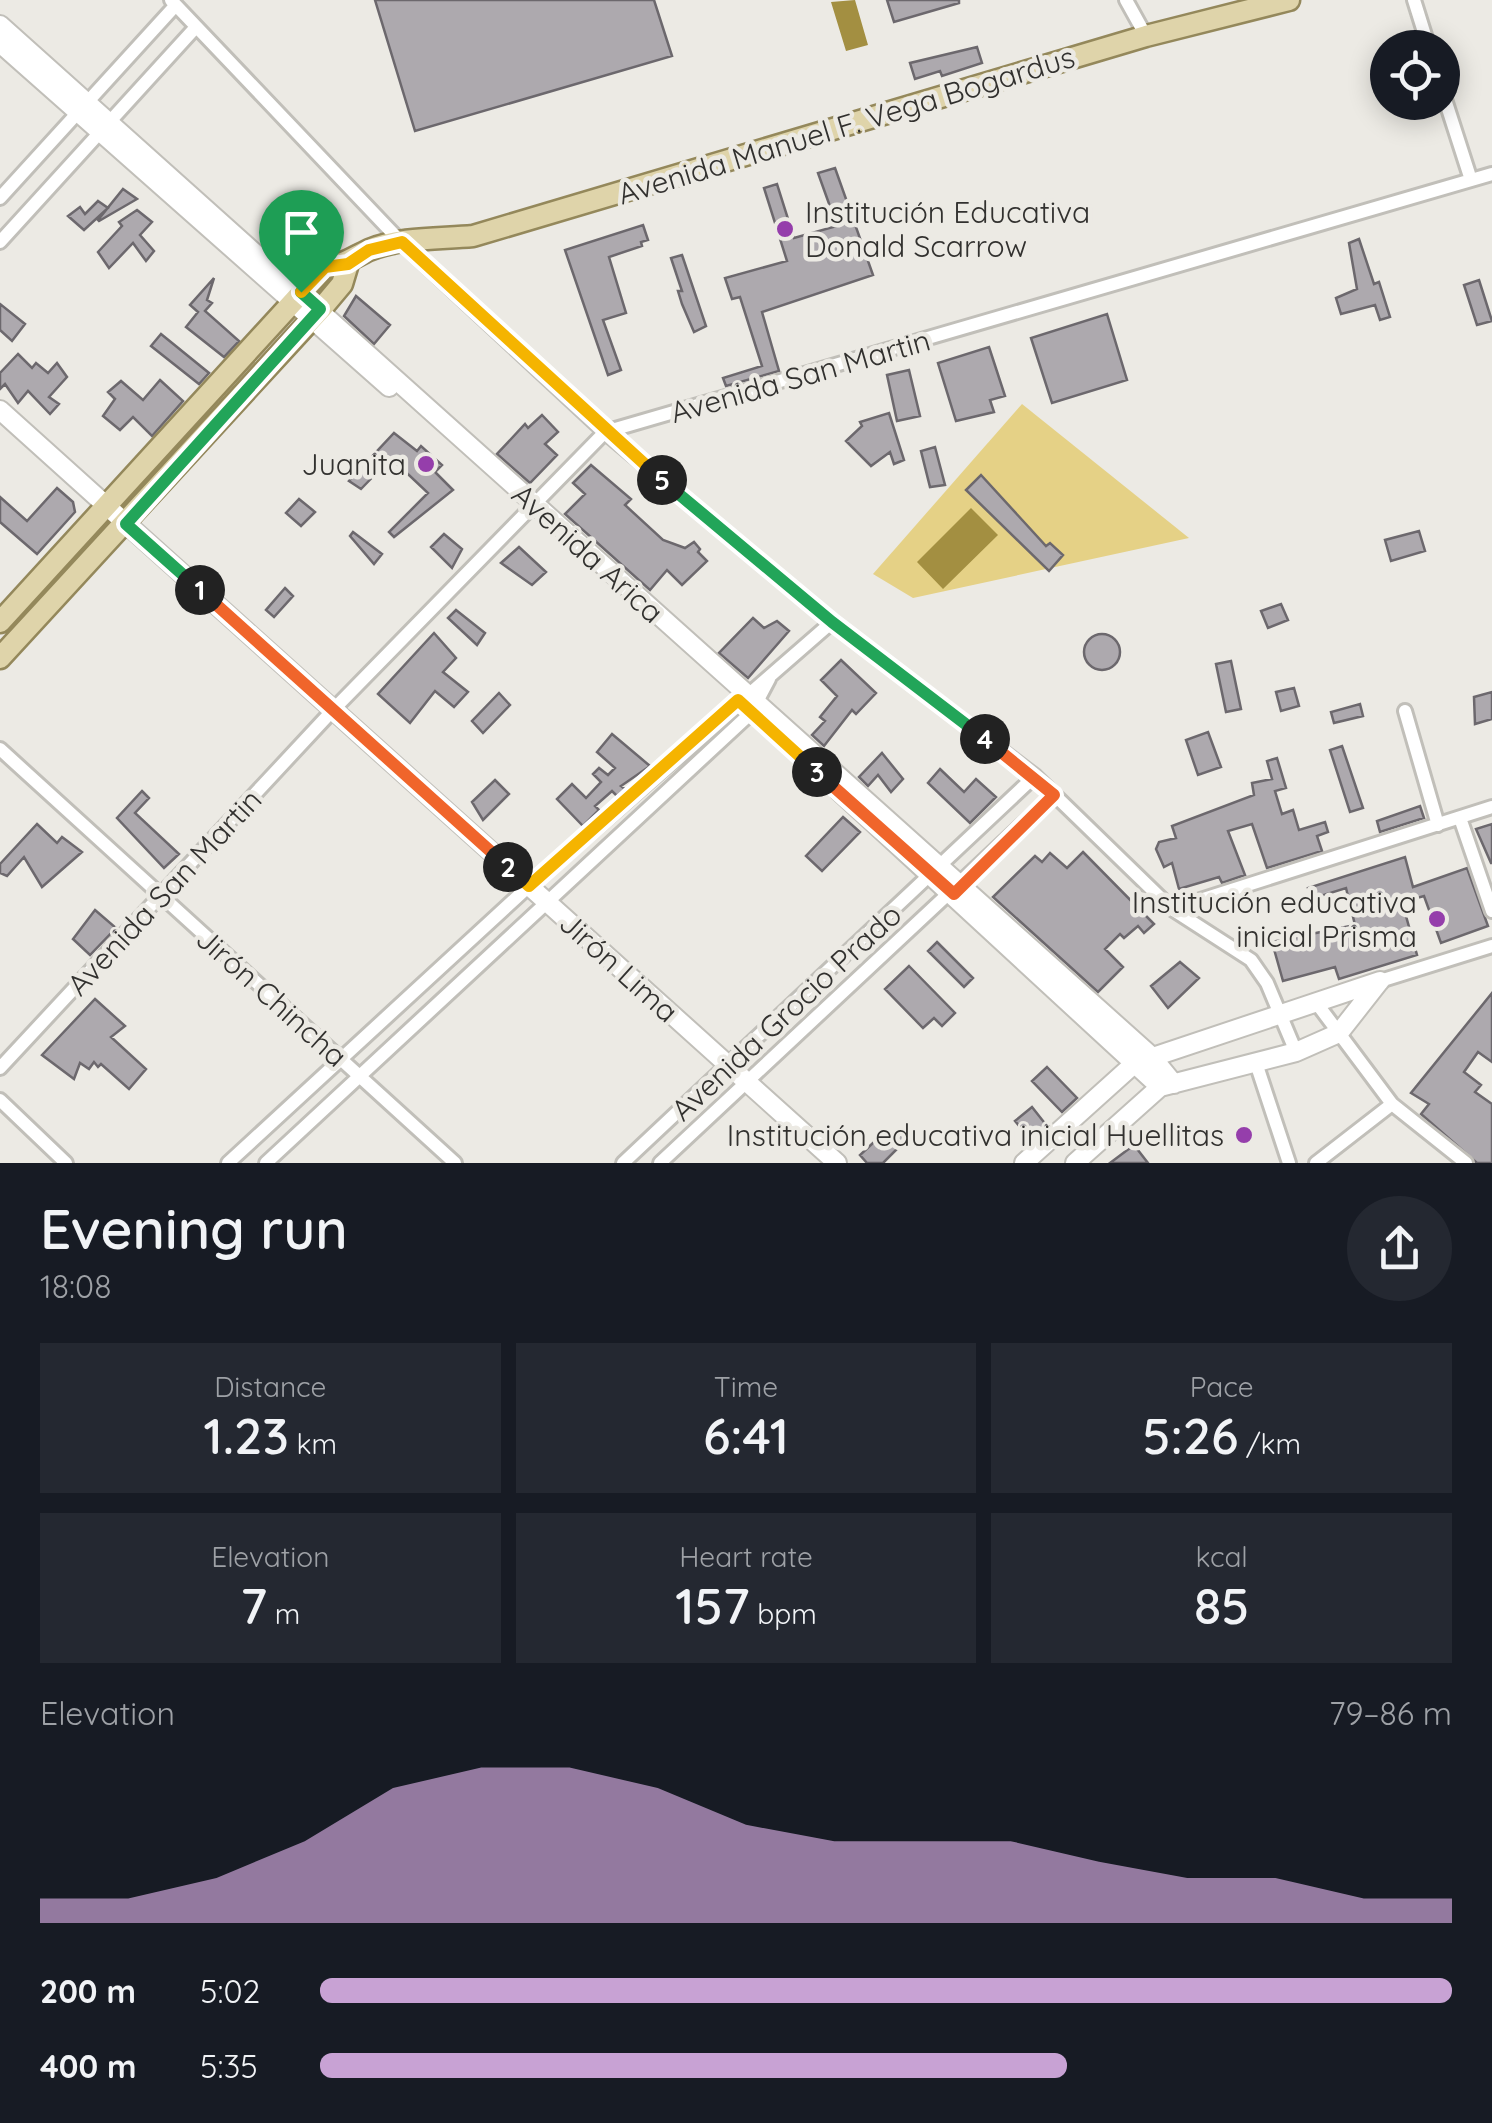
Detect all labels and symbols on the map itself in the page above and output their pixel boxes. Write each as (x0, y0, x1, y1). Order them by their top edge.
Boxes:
street label: Avenida Manuel F. Vega Bogardus (613, 37, 1079, 213)
pin (259, 190, 344, 293)
place label: Institución Educativa Donald Scarrow (805, 193, 1090, 265)
marker: Institución Educativa Donald Scarrow (774, 218, 796, 240)
street label: Avenida San Martin (666, 321, 934, 431)
place label: Juanita (301, 445, 406, 483)
marker: Juanita (415, 453, 437, 475)
pin: 5 (637, 455, 687, 505)
street label: Avenida Arica (504, 475, 672, 631)
pin: 1 (175, 565, 225, 615)
pin: 4 (960, 714, 1010, 764)
pin: 3 (792, 747, 842, 797)
street label: Avenida San Martin (59, 781, 269, 1003)
pin: 2 (483, 842, 533, 892)
place label: Institución educativa inicial Prisma (1132, 883, 1417, 955)
street label: Avenida Grocio Prado (663, 895, 909, 1129)
street label: Jirón Lima (552, 904, 686, 1030)
marker: Institución educativa inicial Prisma (1426, 908, 1448, 930)
street label: Jirón Chincha (189, 919, 355, 1075)
place label: Institución educativa inicial Huellitas (727, 1116, 1224, 1154)
marker: Institución educativa inicial Huellitas (1233, 1124, 1255, 1146)

